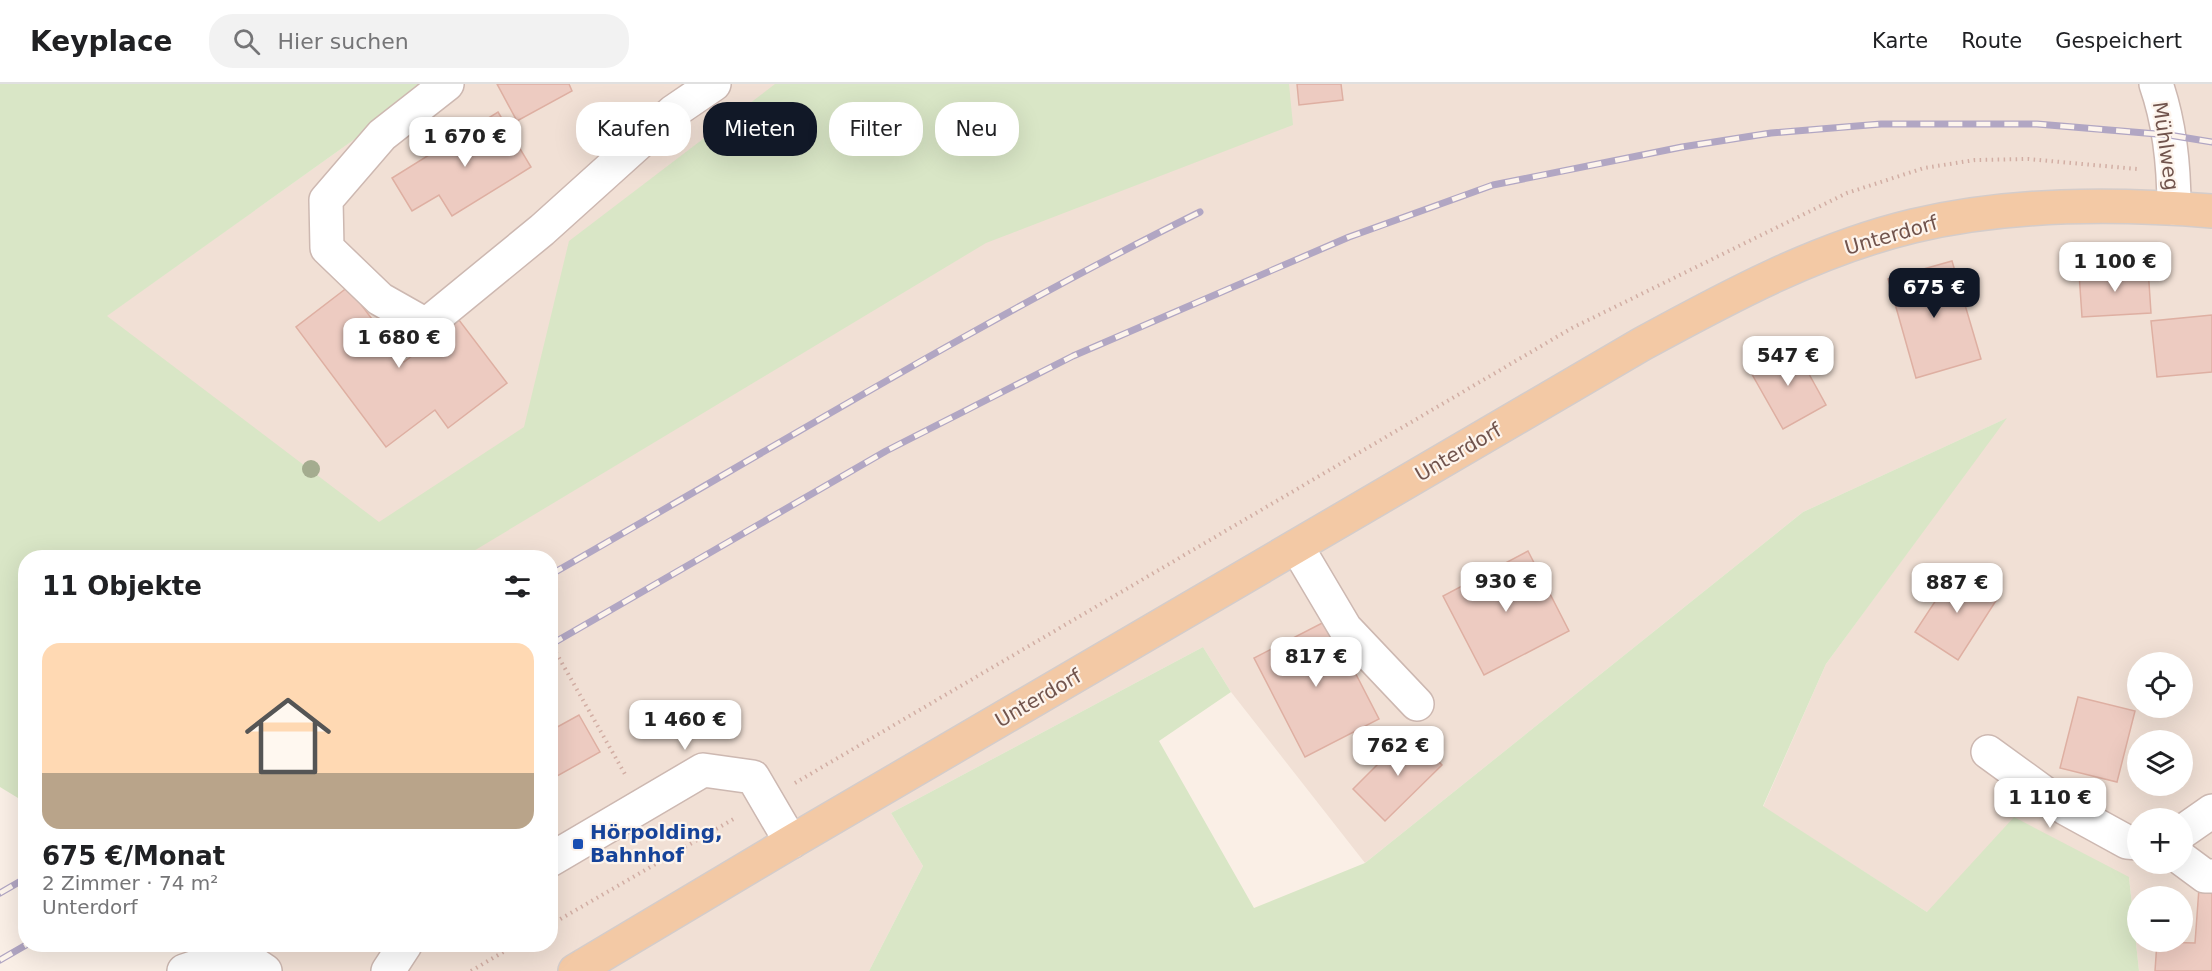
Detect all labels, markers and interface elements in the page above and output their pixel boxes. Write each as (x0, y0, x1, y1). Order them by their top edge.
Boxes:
search box (209, 14, 629, 68)
text: Keyplace (30, 25, 173, 58)
icon: search (230, 25, 263, 58)
text: Hier suchen (278, 29, 409, 54)
text: Karte (1872, 29, 1928, 53)
text: Route (1961, 29, 2022, 53)
text: Gespeichert (2055, 29, 2182, 53)
street label: Mühlweg (2148, 100, 2184, 192)
chip: Kaufen (576, 102, 691, 156)
chip: Mieten (703, 102, 817, 156)
chip: Filter (829, 102, 923, 156)
chip: Neu (935, 102, 1019, 156)
pin: 1 670 € (410, 117, 520, 168)
text: 1 670 € (423, 124, 507, 148)
street label: Unterdorf (1842, 210, 1941, 260)
pin: 1 100 € (2060, 242, 2170, 293)
text: 1 100 € (2073, 249, 2157, 273)
pin: 675 € (1892, 268, 1976, 319)
text: 675 € (1903, 275, 1965, 299)
pin: 1 680 € (344, 318, 454, 369)
text: 1 680 € (357, 325, 441, 349)
pin: 547 € (1746, 336, 1830, 387)
text: 547 € (1757, 343, 1819, 367)
street label: Unterdorf (1411, 417, 1506, 486)
pin: 930 € (1464, 562, 1548, 613)
pin: 887 € (1915, 563, 1999, 614)
text: 930 € (1475, 569, 1537, 593)
icon: filters (501, 570, 534, 603)
text: 887 € (1926, 570, 1988, 594)
text: 11 Objekte (42, 571, 202, 601)
pin: 817 € (1274, 637, 1358, 688)
text: 817 € (1285, 644, 1347, 668)
map controls (2127, 652, 2193, 952)
button: locate (2127, 652, 2193, 718)
street label: Unterdorf (991, 663, 1086, 732)
icon: home (234, 682, 342, 790)
pin: 1 460 € (630, 700, 740, 751)
text: 1 460 € (643, 707, 727, 731)
pin: 762 € (1356, 726, 1440, 777)
button: layers (2127, 730, 2193, 796)
text: 762 € (1367, 733, 1429, 757)
pin: 1 110 € (1995, 778, 2105, 829)
text: 1 110 € (2008, 785, 2092, 809)
button: + (2127, 808, 2193, 874)
place label: Hörpolding, Bahnhof (590, 820, 723, 867)
marker: Hörpolding, Bahnhof (571, 837, 585, 851)
text: 675 €/Monat (42, 841, 225, 871)
text: 2 Zimmer · 74 m² (42, 871, 218, 895)
button: − (2127, 886, 2193, 952)
text: Unterdorf (42, 895, 138, 919)

